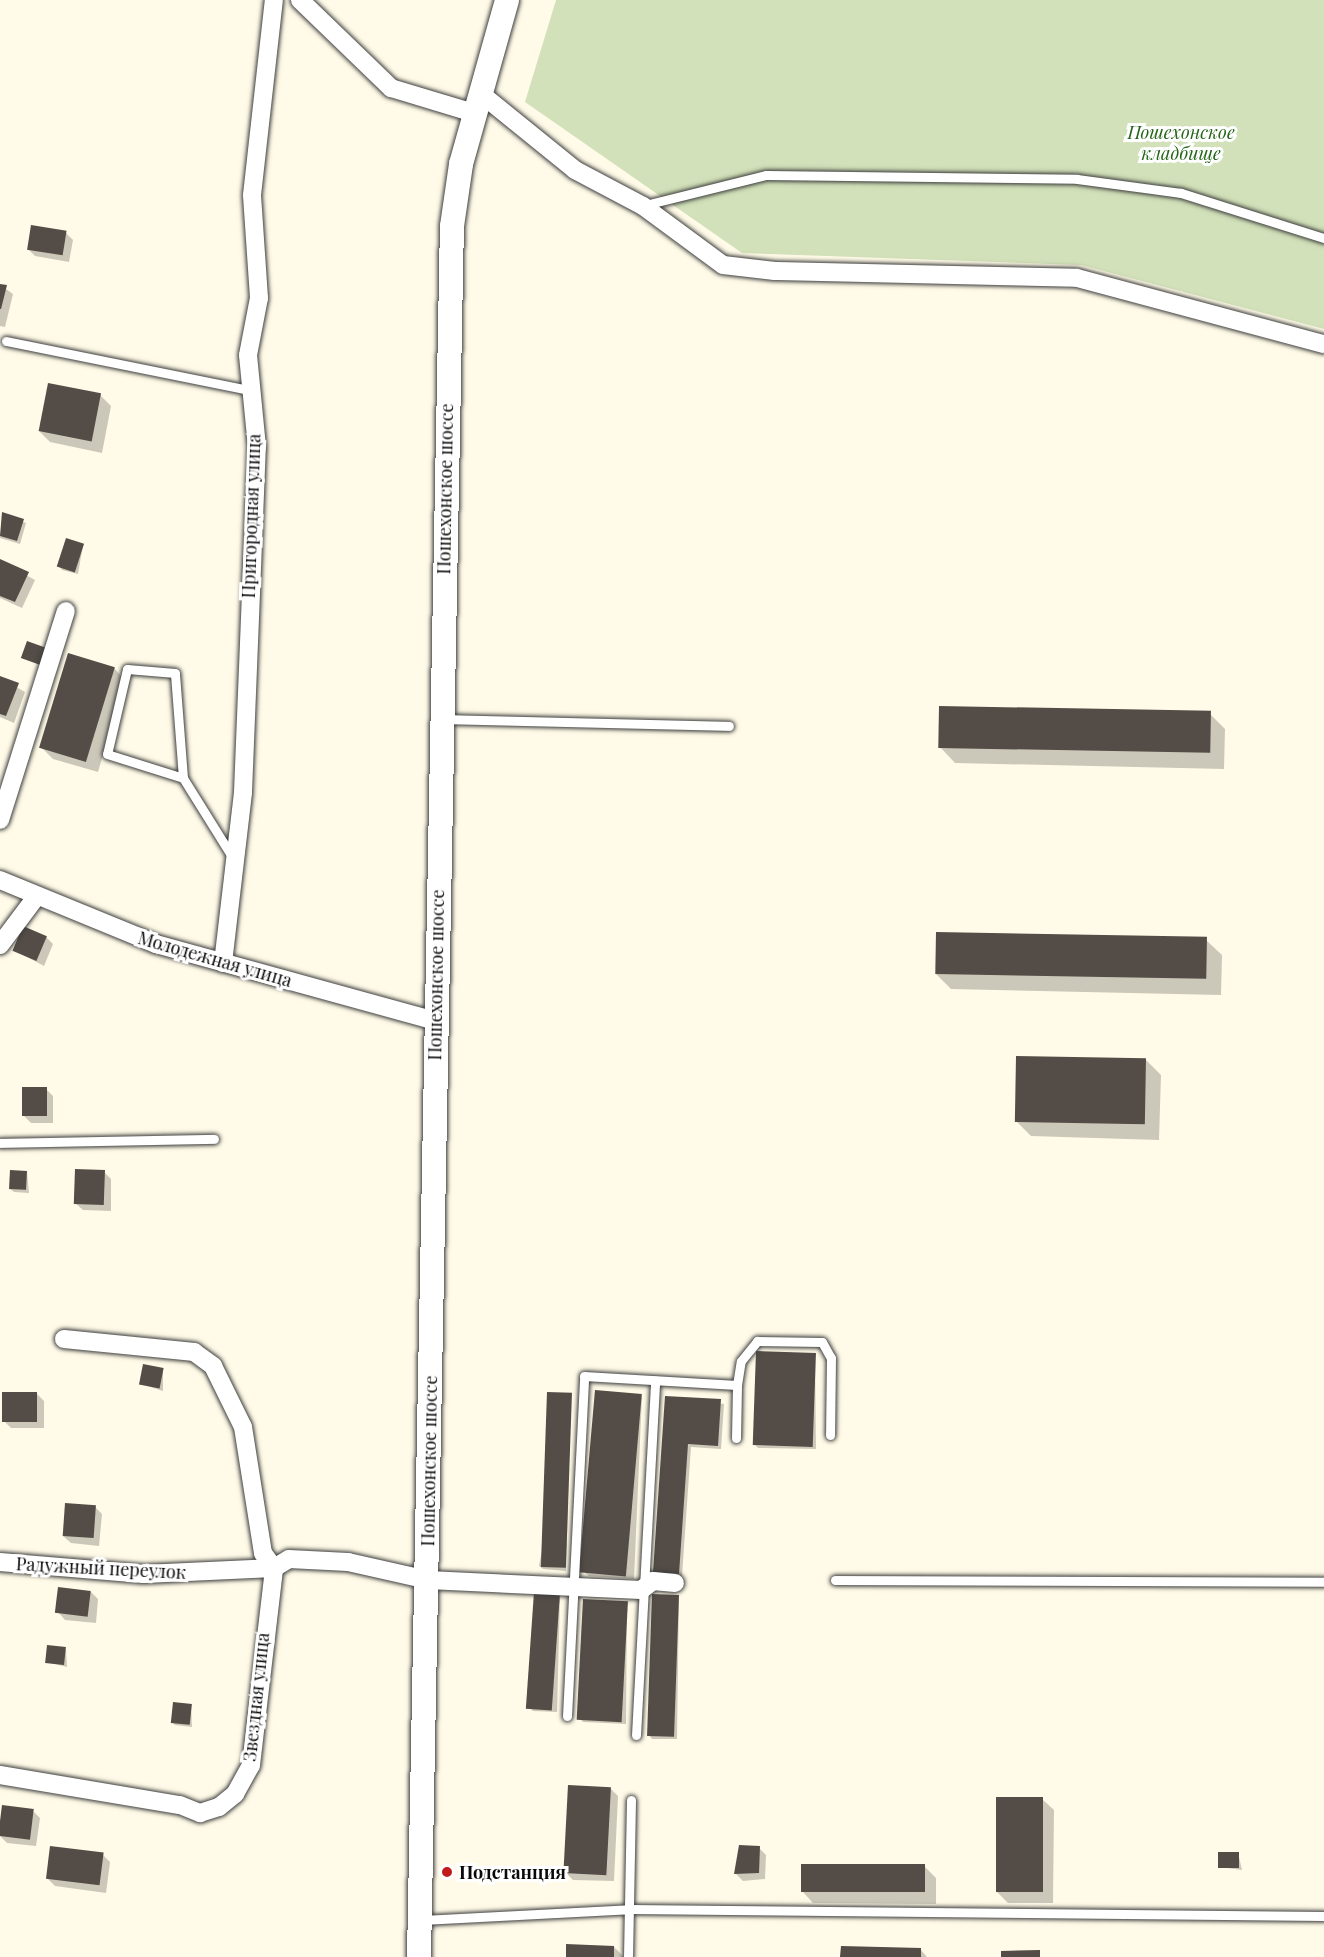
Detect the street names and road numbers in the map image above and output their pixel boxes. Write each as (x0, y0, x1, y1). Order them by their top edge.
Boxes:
street label: Пошехонское шоссе (433, 403, 457, 575)
street label: Пригородная улица (237, 433, 265, 599)
street label: Пошехонское шоссе (424, 889, 448, 1061)
street label: Молодежная улица (136, 927, 294, 991)
street label: Пошехонское шоссе (417, 1375, 441, 1547)
street label: Радужный переулок (15, 1553, 187, 1583)
street label: Звездная улица (238, 1632, 274, 1762)

